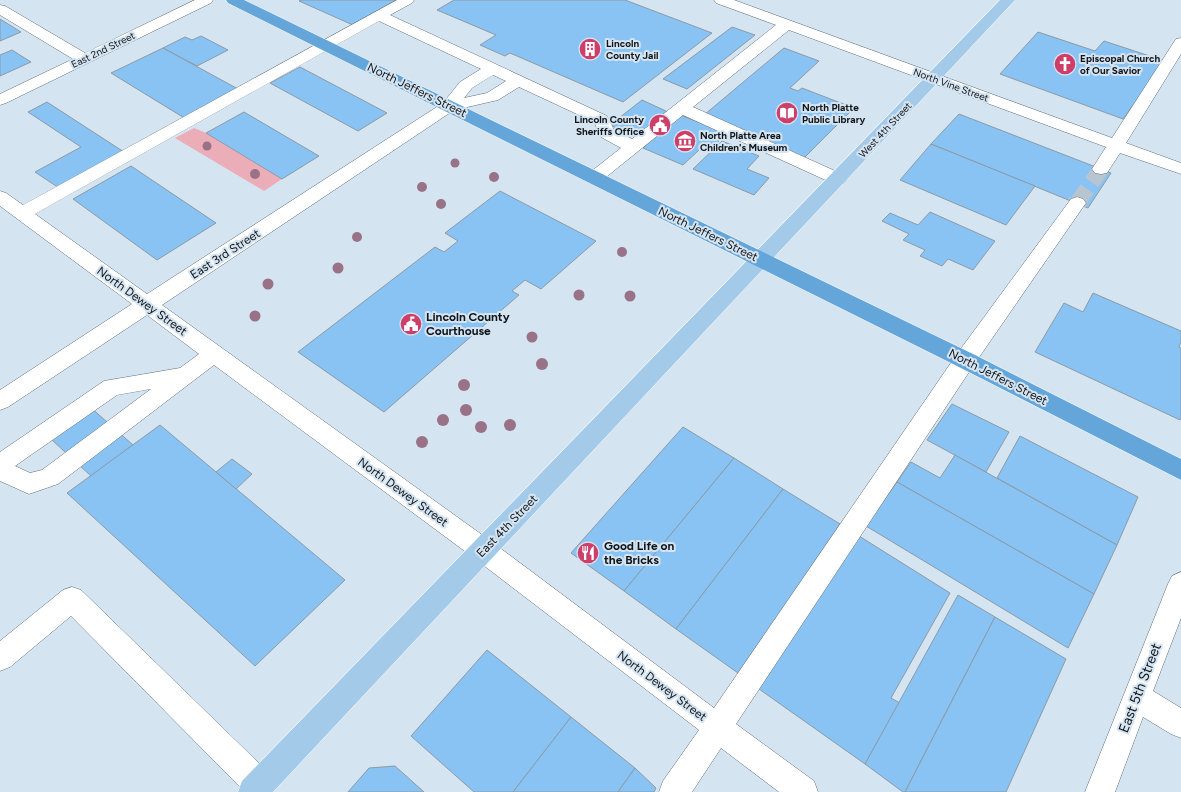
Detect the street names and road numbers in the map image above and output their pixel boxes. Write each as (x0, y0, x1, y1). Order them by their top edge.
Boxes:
street label: East 2nd Street (69, 29, 137, 71)
street label: North Jeffers Street (365, 60, 469, 120)
street label: North Vine Street (911, 65, 991, 105)
street label: West 4th Street (856, 99, 914, 161)
street label: North Jeffers Street (656, 204, 760, 264)
street label: East 3rd Street (187, 226, 263, 282)
street label: North Dewey Street (94, 264, 190, 339)
street label: North Jeffers Street (946, 346, 1050, 408)
street label: North Dewey Street (355, 455, 451, 530)
street label: East 4th Street (474, 491, 541, 560)
street label: East 5th Street (1115, 641, 1165, 735)
street label: North Dewey Street (615, 648, 710, 724)

